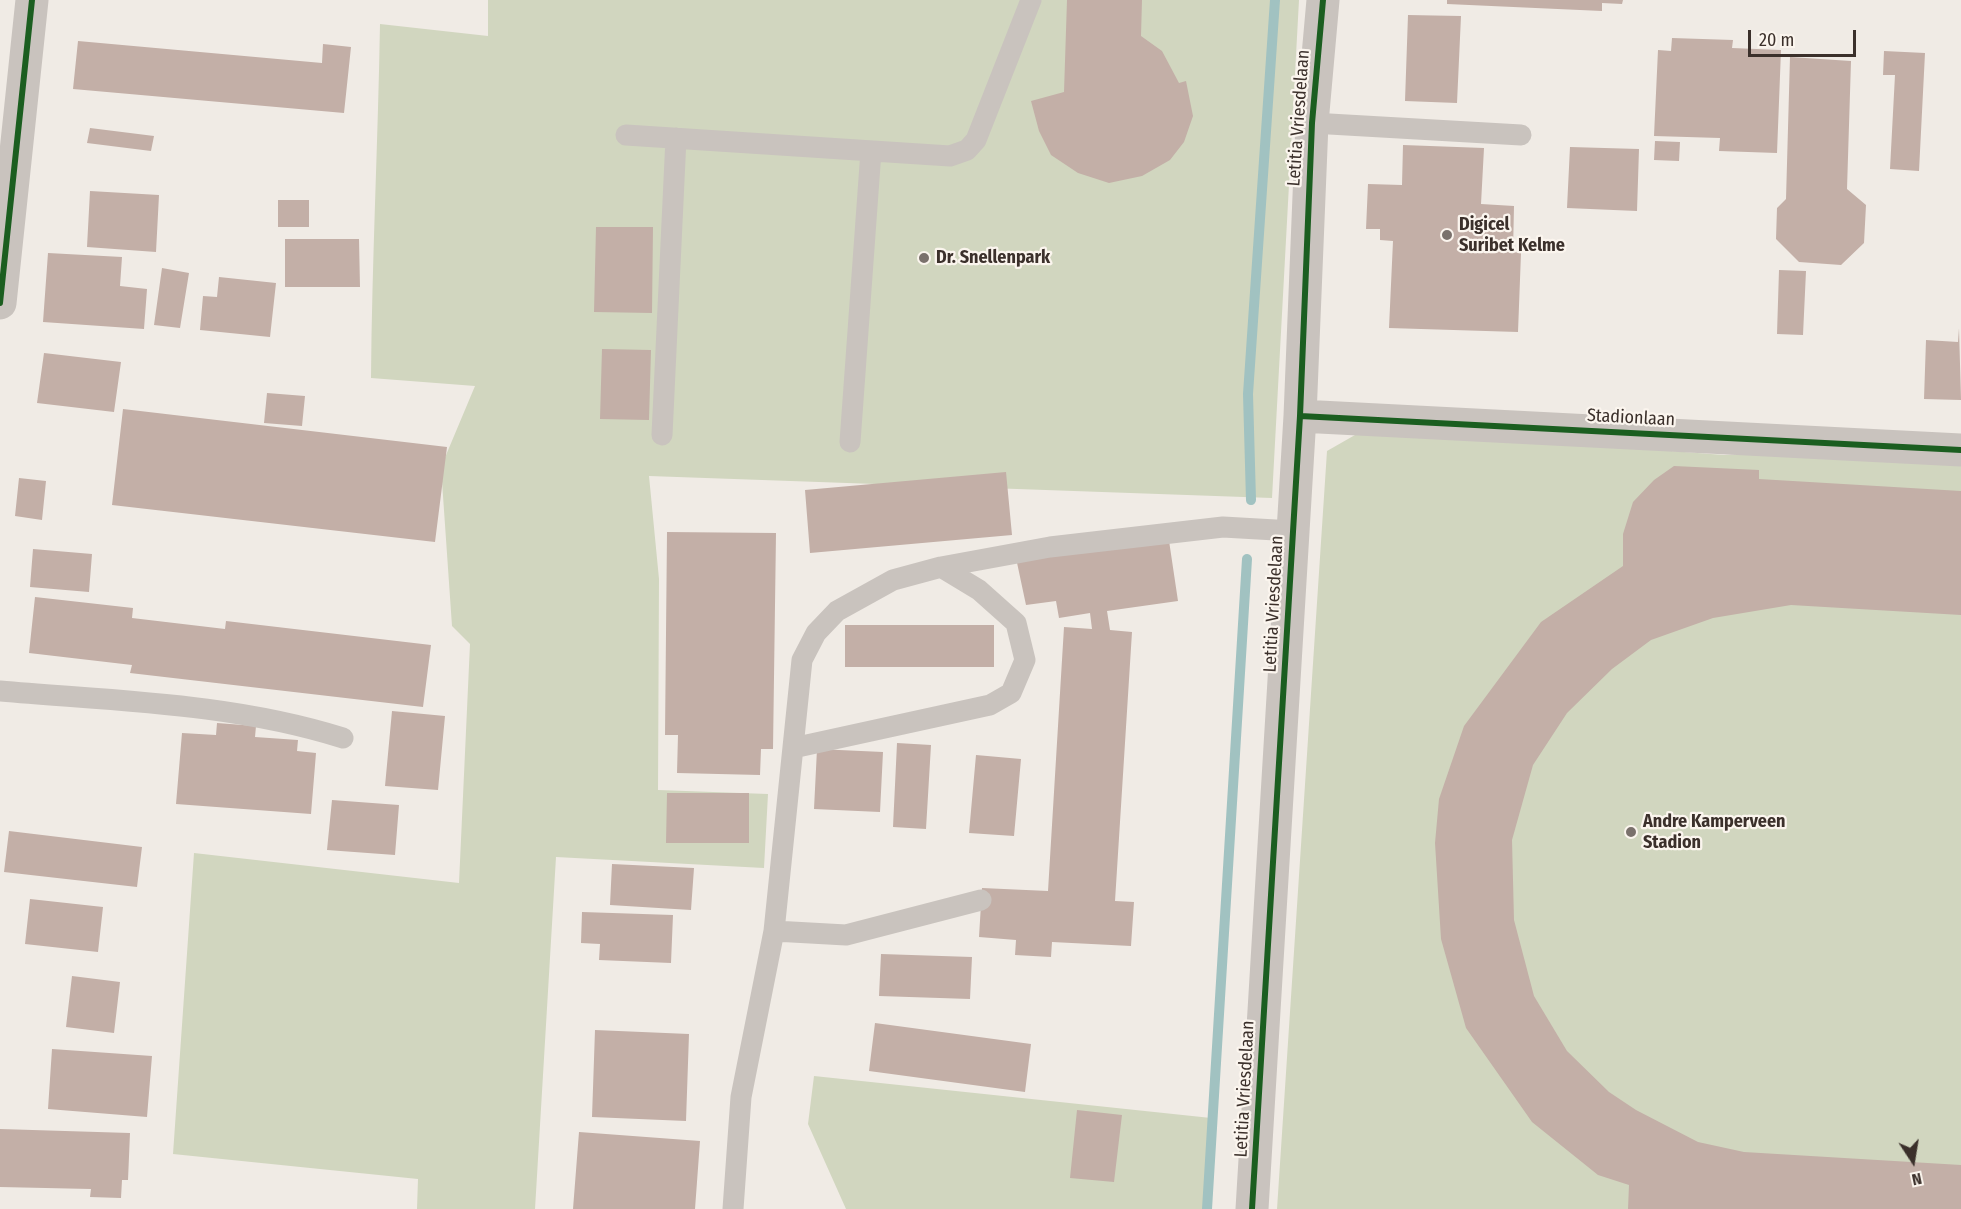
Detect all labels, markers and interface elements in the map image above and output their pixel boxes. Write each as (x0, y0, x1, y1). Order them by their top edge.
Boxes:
scale bar (1751, 18, 1859, 56)
text: 20 m (1759, 29, 1794, 51)
street label: Letitia Vriesdelaan (1283, 49, 1315, 187)
place label: Digicel Suribet Kelme (1459, 214, 1565, 256)
marker: Digicel Suribet Kelme (1440, 228, 1454, 242)
place label: Dr. Snellenpark (936, 247, 1050, 269)
marker: Dr. Snellenpark (917, 251, 931, 265)
street label: Stadionlaan (1586, 405, 1676, 431)
street label: Letitia Vriesdelaan (1260, 535, 1288, 673)
place label: Andre Kamperveen Stadion (1643, 811, 1785, 854)
marker: Andre Kamperveen Stadion (1624, 825, 1638, 839)
street label: Letitia Vriesdelaan (1231, 1020, 1259, 1158)
north arrow (1883, 1131, 1943, 1191)
text: N (1910, 1169, 1924, 1189)

